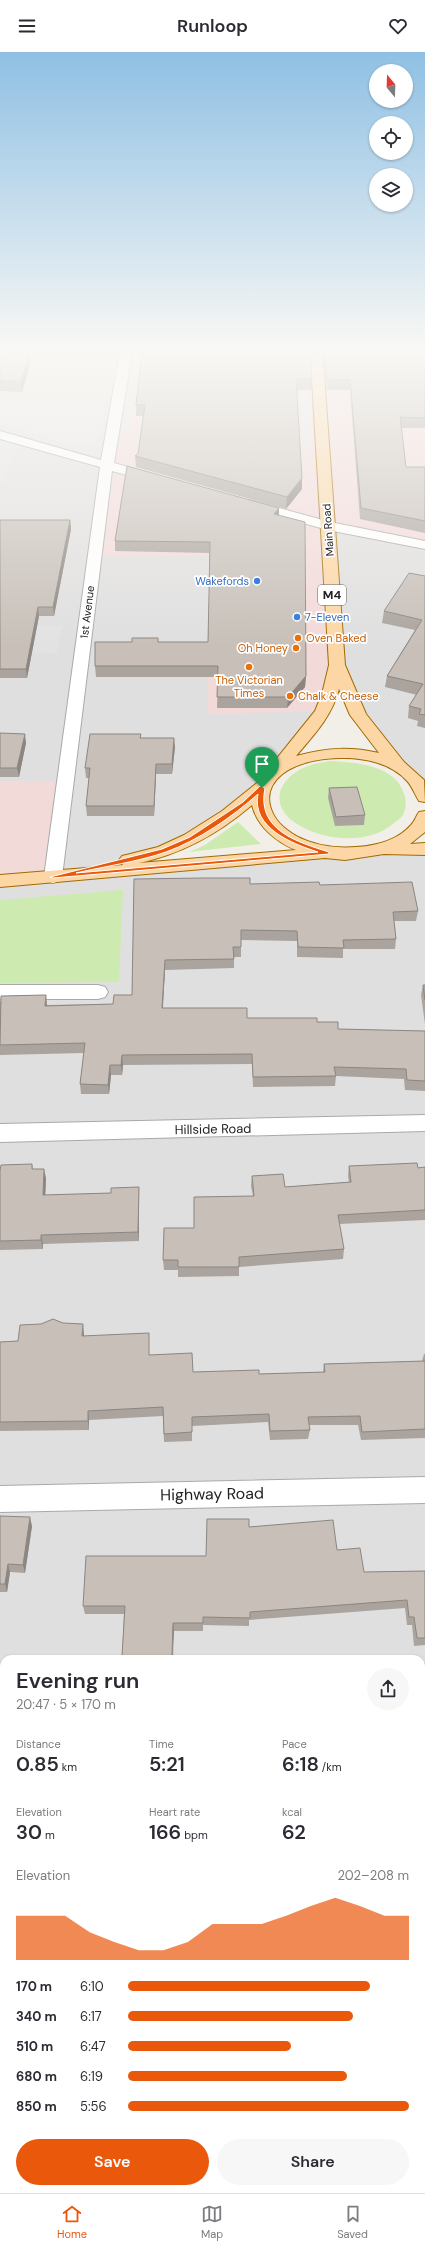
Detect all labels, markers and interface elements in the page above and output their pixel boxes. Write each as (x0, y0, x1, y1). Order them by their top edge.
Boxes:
text: Runloop (177, 14, 248, 38)
icon: menu (16, 15, 38, 37)
icon: heart (387, 15, 409, 37)
north arrow (369, 64, 413, 108)
map controls (369, 64, 413, 212)
button: locate (369, 116, 413, 160)
button: layers (369, 168, 413, 212)
street label: Main Road (319, 503, 337, 557)
place label: Wakefords (195, 574, 249, 588)
marker: Wakefords (252, 576, 262, 586)
street label: 1st Avenue (77, 585, 97, 639)
road number: M4 (318, 585, 346, 605)
place label: 7-Eleven (305, 610, 349, 624)
marker: 7-Eleven (292, 612, 302, 622)
place label: Oven Baked (306, 631, 367, 645)
marker: Oven Baked (293, 633, 303, 643)
place label: Oh Honey (238, 641, 288, 655)
marker: Oh Honey (291, 643, 301, 653)
marker: The Victorian Times (244, 662, 254, 672)
place label: The Victorian Times (215, 673, 283, 700)
place label: Chalk & Cheese (298, 689, 379, 703)
marker: Chalk & Cheese (285, 691, 295, 701)
pin (245, 747, 279, 788)
icon: arrive (251, 753, 273, 775)
street label: Hillside Road (175, 1120, 251, 1138)
street label: Highway Road (160, 1483, 264, 1505)
text: Evening run (16, 1666, 139, 1695)
button: share (367, 1668, 409, 1710)
text: 20:47 · 5 × 170 m (16, 1696, 116, 1713)
text: Distance (16, 1737, 61, 1751)
text: Time (149, 1737, 174, 1751)
text: Pace (282, 1737, 307, 1751)
text: 0.85 (16, 1751, 59, 1777)
text: 5:21 (149, 1751, 185, 1777)
text: 6:18 (282, 1751, 319, 1777)
text: km (59, 1760, 77, 1774)
text: /km (319, 1760, 342, 1774)
text: Elevation (16, 1805, 62, 1819)
text: Heart rate (149, 1805, 200, 1819)
text: kcal (282, 1805, 302, 1819)
text: 30 (16, 1819, 42, 1845)
text: 166 (149, 1819, 181, 1845)
text: 62 (282, 1819, 306, 1845)
text: m (42, 1828, 55, 1842)
text: bpm (181, 1828, 208, 1842)
text: Elevation (16, 1867, 70, 1884)
text: 202–208 m (337, 1867, 409, 1884)
text: 170 m (16, 1978, 52, 1995)
text: 6:10 (80, 1978, 104, 1995)
text: 340 m (16, 2008, 57, 2025)
text: 6:17 (80, 2008, 102, 2025)
text: 510 m (16, 2038, 53, 2055)
text: 6:47 (80, 2038, 106, 2055)
text: 680 m (16, 2068, 57, 2085)
text: 6:19 (80, 2068, 103, 2085)
text: 850 m (16, 2098, 57, 2115)
text: 5:56 (80, 2098, 107, 2115)
button: Save (16, 2139, 209, 2185)
button: Share (217, 2139, 409, 2185)
tab: Home (57, 2203, 87, 2241)
tab: Map (201, 2203, 223, 2241)
tab: Saved (337, 2203, 368, 2241)

